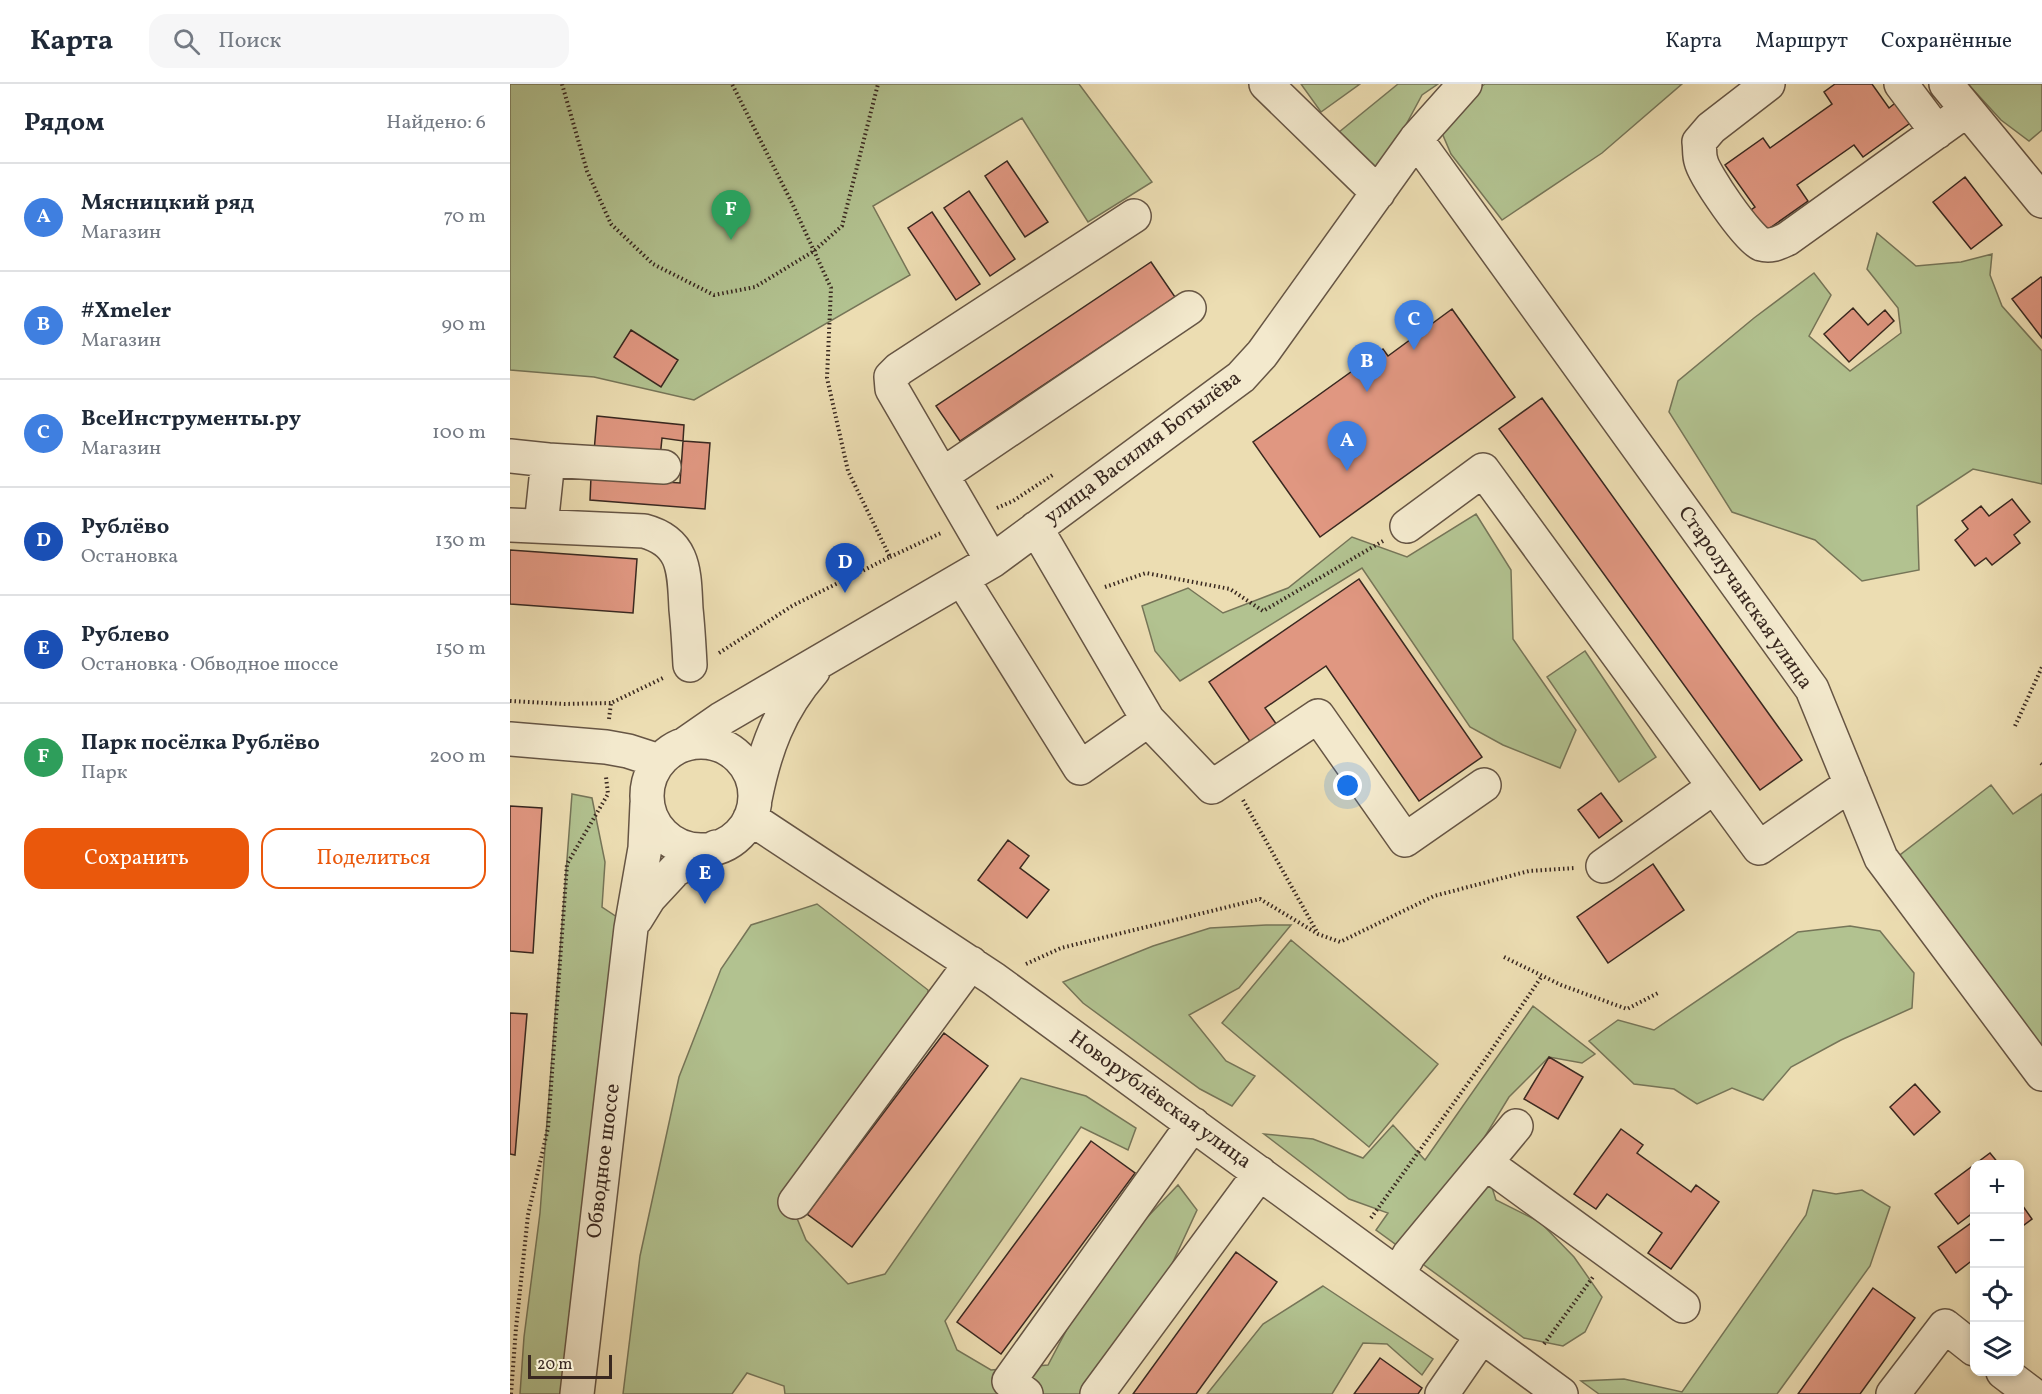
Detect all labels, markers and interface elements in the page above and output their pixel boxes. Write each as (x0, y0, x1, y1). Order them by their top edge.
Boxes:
search box (149, 14, 569, 68)
text: Карта (30, 22, 113, 61)
icon: search (170, 25, 203, 58)
text: Поиск (218, 26, 281, 57)
text: Карта (1665, 27, 1722, 56)
text: Маршрут (1755, 27, 1848, 56)
text: Сохранённые (1881, 27, 2012, 56)
text: Рядом (24, 105, 104, 141)
text: Найдено: 6 (386, 109, 486, 137)
text: Мясницкий ряд (81, 188, 254, 219)
pin: F (712, 190, 750, 240)
text: A (36, 203, 51, 231)
text: 70 m (443, 203, 486, 231)
text: Магазин (81, 219, 161, 247)
text: #Xmeler (81, 296, 171, 327)
pin: C (1394, 300, 1434, 350)
text: B (37, 311, 50, 339)
text: 90 m (442, 311, 486, 339)
text: Магазин (81, 327, 161, 355)
pin: B (1348, 342, 1386, 392)
street label: улица Василия Ботылёва (1039, 364, 1247, 532)
text: ВсеИнструменты.ру (81, 404, 301, 435)
text: C (37, 419, 50, 447)
text: 100 m (432, 419, 486, 447)
pin: A (1328, 422, 1366, 471)
text: Магазин (81, 435, 161, 463)
street label: Старолучанская улица (1671, 500, 1819, 696)
text: Рублёво (81, 512, 169, 543)
text: D (36, 527, 51, 555)
text: 130 m (435, 527, 486, 555)
text: Остановка (81, 543, 178, 571)
pin: D (826, 544, 864, 593)
text: Рублево (81, 620, 169, 651)
text: E (37, 635, 50, 663)
text: 150 m (435, 635, 486, 663)
text: Остановка · Обводное шоссе (81, 651, 338, 679)
text: Парк посёлка Рублёво (81, 728, 320, 759)
text: F (38, 743, 49, 771)
text: 200 m (429, 743, 486, 771)
text: Парк (81, 759, 127, 787)
your location (1333, 771, 1362, 800)
button: Сохранить (24, 828, 249, 889)
button: Поделиться (261, 828, 486, 889)
pin: E (686, 854, 724, 904)
street label: Новорублёвская улица (1063, 1024, 1257, 1176)
street label: Обводное шоссе (580, 1082, 628, 1240)
map controls (1970, 1160, 2024, 1376)
button: + (1970, 1160, 2024, 1214)
button: − (1970, 1214, 2024, 1268)
button: locate (1970, 1268, 2024, 1322)
button: layers (1970, 1322, 2024, 1376)
scale bar (528, 1352, 612, 1380)
text: 20 m (537, 1354, 572, 1376)

